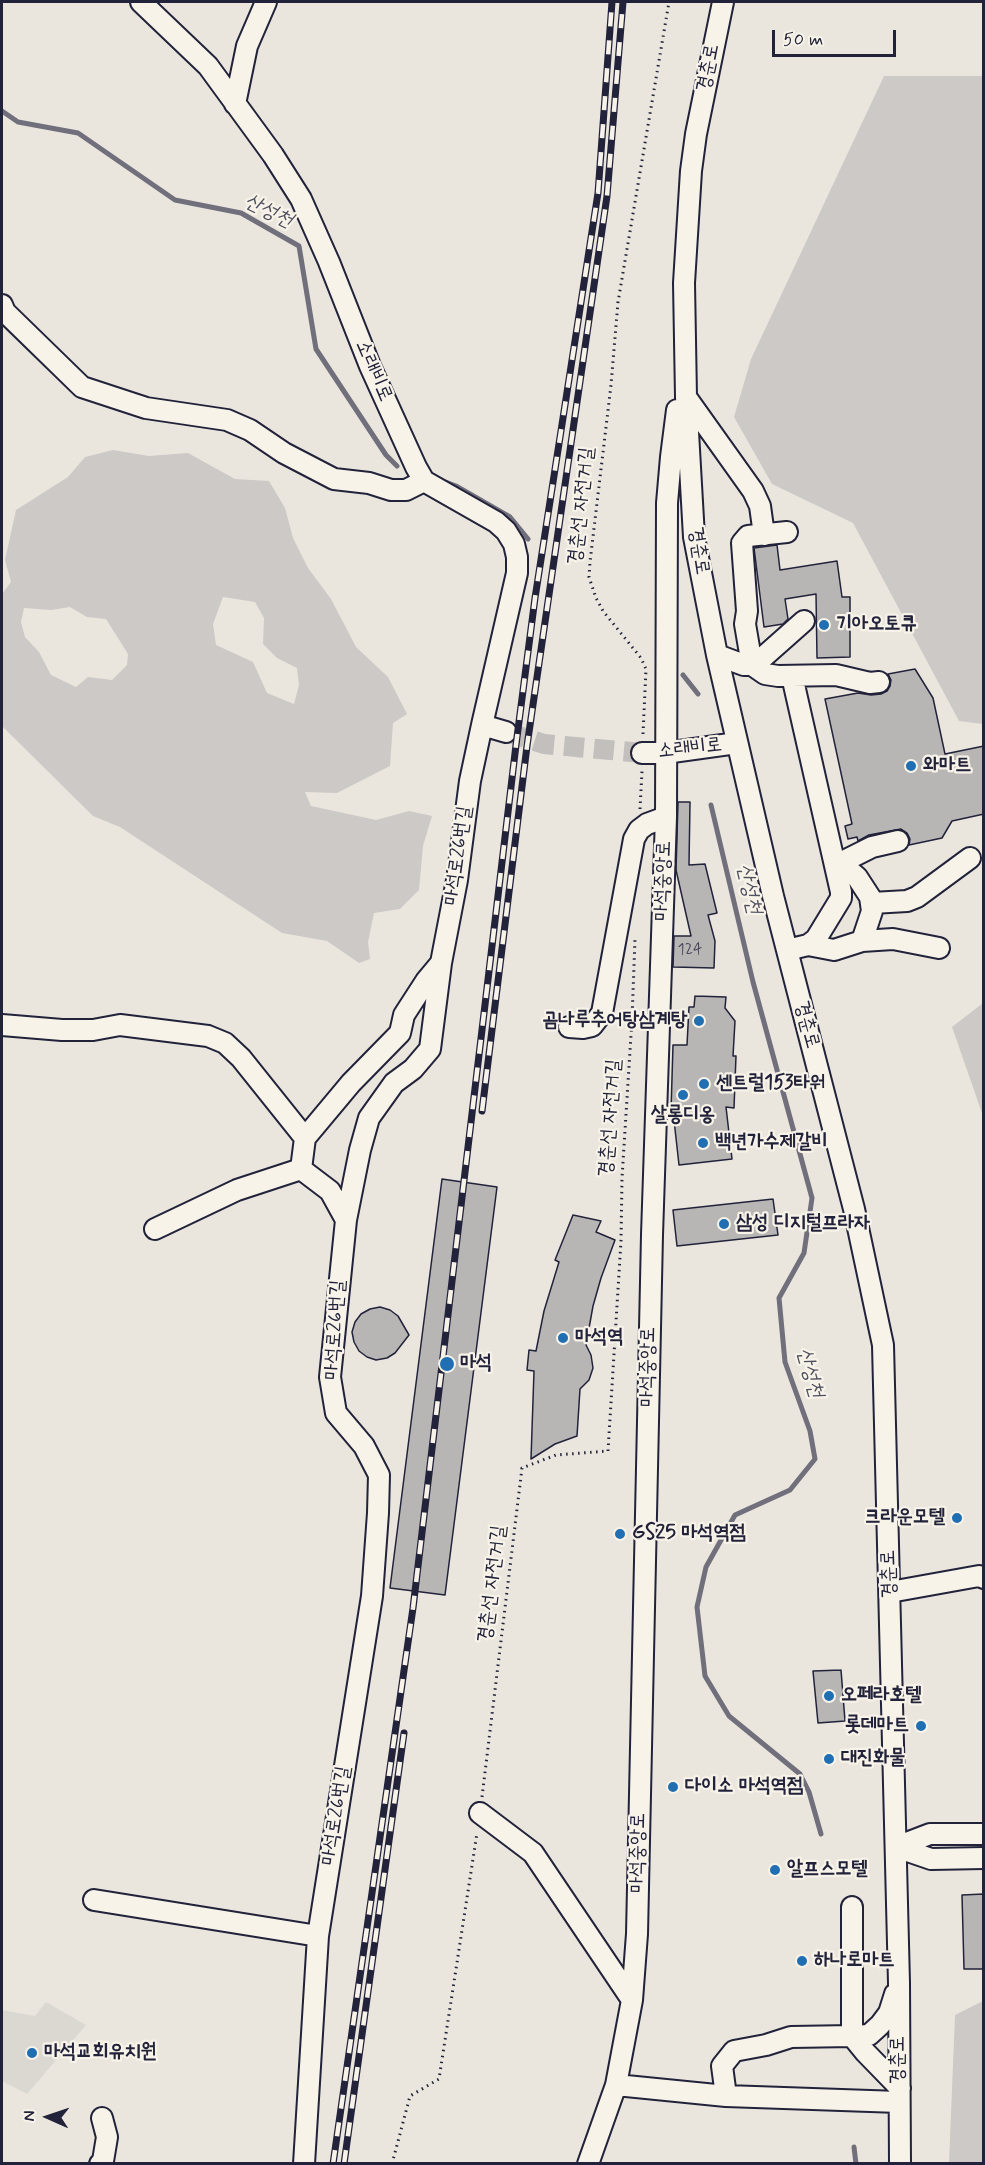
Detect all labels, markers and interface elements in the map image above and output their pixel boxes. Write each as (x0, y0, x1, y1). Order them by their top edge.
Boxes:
scale bar (775, 18, 900, 56)
text: 50 m (783, 28, 823, 52)
street label: 경춘로 (693, 42, 725, 94)
water label: 산성천 (240, 190, 296, 234)
street label: 소래비로 (349, 337, 397, 405)
street label: 경춘선 자전거길 (564, 446, 600, 566)
street label: 경춘로 (682, 525, 714, 577)
place label: 기아오토큐 (836, 613, 916, 637)
marker: 기아오토큐 (817, 618, 831, 632)
street label: 소래비로 (657, 734, 723, 764)
place label: 와마트 (923, 754, 971, 778)
marker: 와마트 (904, 759, 918, 773)
street label: 마석로26번길 (440, 805, 478, 907)
street label: 마석중앙로 (651, 840, 677, 922)
water label: 산성천 (730, 861, 766, 917)
house number: 124 (677, 941, 703, 961)
street label: 경춘로 (788, 999, 824, 1051)
place label: 곰나루추어탕삼계탕 (542, 1009, 687, 1033)
marker: 곰나루추어탕삼계탕 (692, 1014, 706, 1028)
street label: 경춘선 자전거길 (595, 1058, 627, 1178)
place label: 센트럴153타워 (716, 1072, 826, 1096)
marker: 센트럴153타워 (697, 1077, 711, 1091)
marker: 살롱디옹 (676, 1088, 690, 1102)
place label: 살롱디옹 (651, 1104, 715, 1128)
place label: 백년가수제갈비 (715, 1131, 828, 1155)
marker: 백년가수제갈비 (696, 1136, 710, 1150)
place label: 삼성 디지털프라자 (736, 1212, 870, 1236)
marker: 삼성 디지털프라자 (717, 1217, 731, 1231)
street label: 마석로26번길 (321, 1279, 351, 1381)
place label: 마석역 (575, 1326, 623, 1350)
street label: 마석중앙로 (636, 1327, 662, 1407)
marker: 마석역 (556, 1331, 570, 1345)
water label: 산성천 (790, 1345, 828, 1401)
place label: 마석 (460, 1352, 492, 1376)
marker: 마석 (438, 1355, 456, 1373)
place label: 크라운모텔 (865, 1506, 945, 1530)
marker: 크라운모텔 (950, 1511, 964, 1525)
place label: GS25 마석역점 (632, 1522, 746, 1546)
street label: 경춘선 자전거길 (474, 1524, 512, 1644)
marker: GS25 마석역점 (613, 1527, 627, 1541)
street label: 경춘로 (877, 1549, 903, 1599)
place label: 오페라호텔 (841, 1684, 921, 1708)
marker: 오페라호텔 (822, 1689, 836, 1703)
place label: 롯데마트 (845, 1714, 909, 1738)
marker: 롯데마트 (914, 1719, 928, 1733)
place label: 대진화물 (841, 1747, 905, 1771)
marker: 대진화물 (822, 1752, 836, 1766)
street label: 마석로26번길 (317, 1764, 357, 1868)
place label: 다이소 마석역점 (685, 1775, 803, 1799)
marker: 다이소 마석역점 (666, 1780, 680, 1794)
street label: 마석중앙로 (626, 1813, 652, 1893)
place label: 알프스모텔 (787, 1858, 867, 1882)
marker: 알프스모텔 (768, 1863, 782, 1877)
place label: 하나로마트 (814, 1949, 894, 1973)
marker: 하나로마트 (795, 1954, 809, 1968)
street label: 경춘로 (887, 2036, 911, 2084)
place label: 마석교회유치원 (44, 2041, 157, 2065)
marker: 마석교회유치원 (25, 2046, 39, 2060)
north arrow (18, 2087, 78, 2147)
text: N (19, 2110, 40, 2122)

